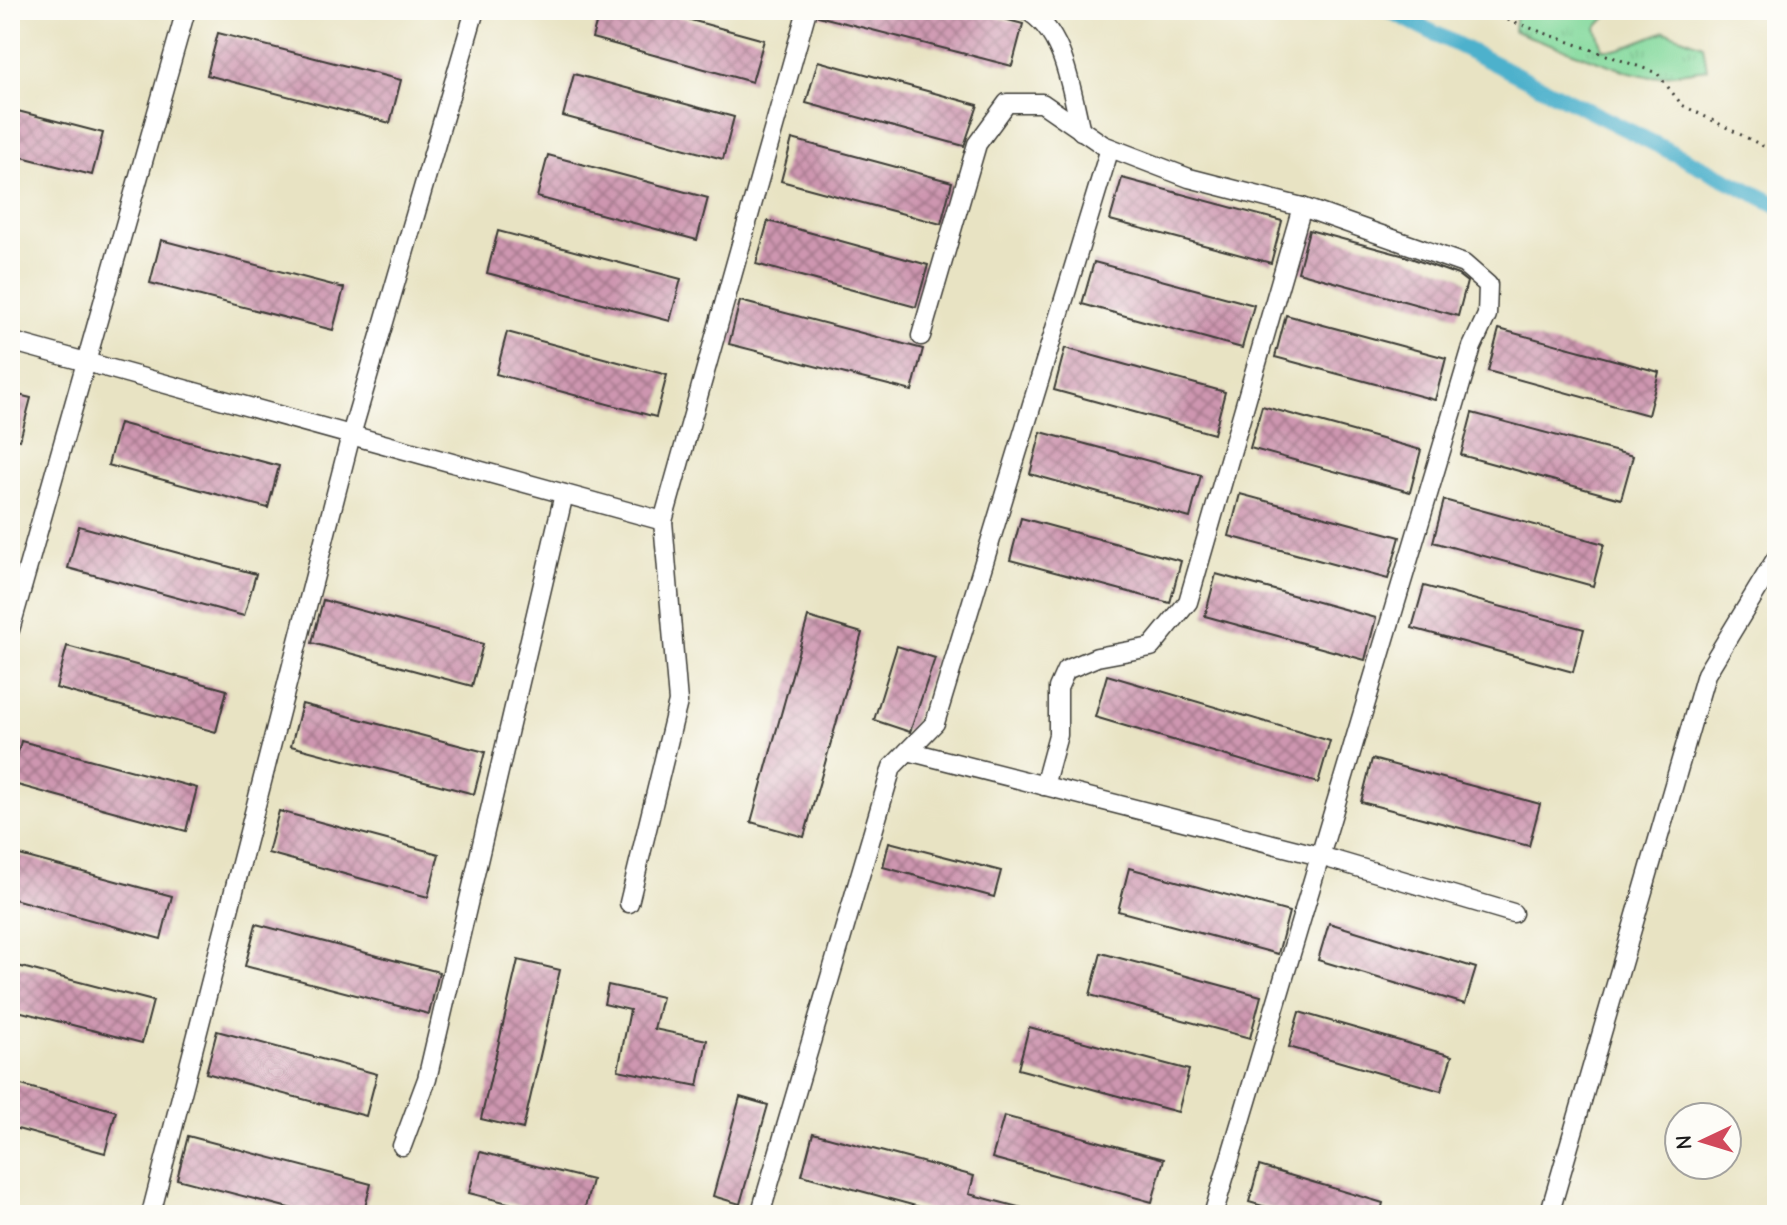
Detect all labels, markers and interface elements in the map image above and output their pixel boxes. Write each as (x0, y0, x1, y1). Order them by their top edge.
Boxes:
north arrow (1663, 1101, 1743, 1181)
text: N (1671, 1134, 1698, 1150)

